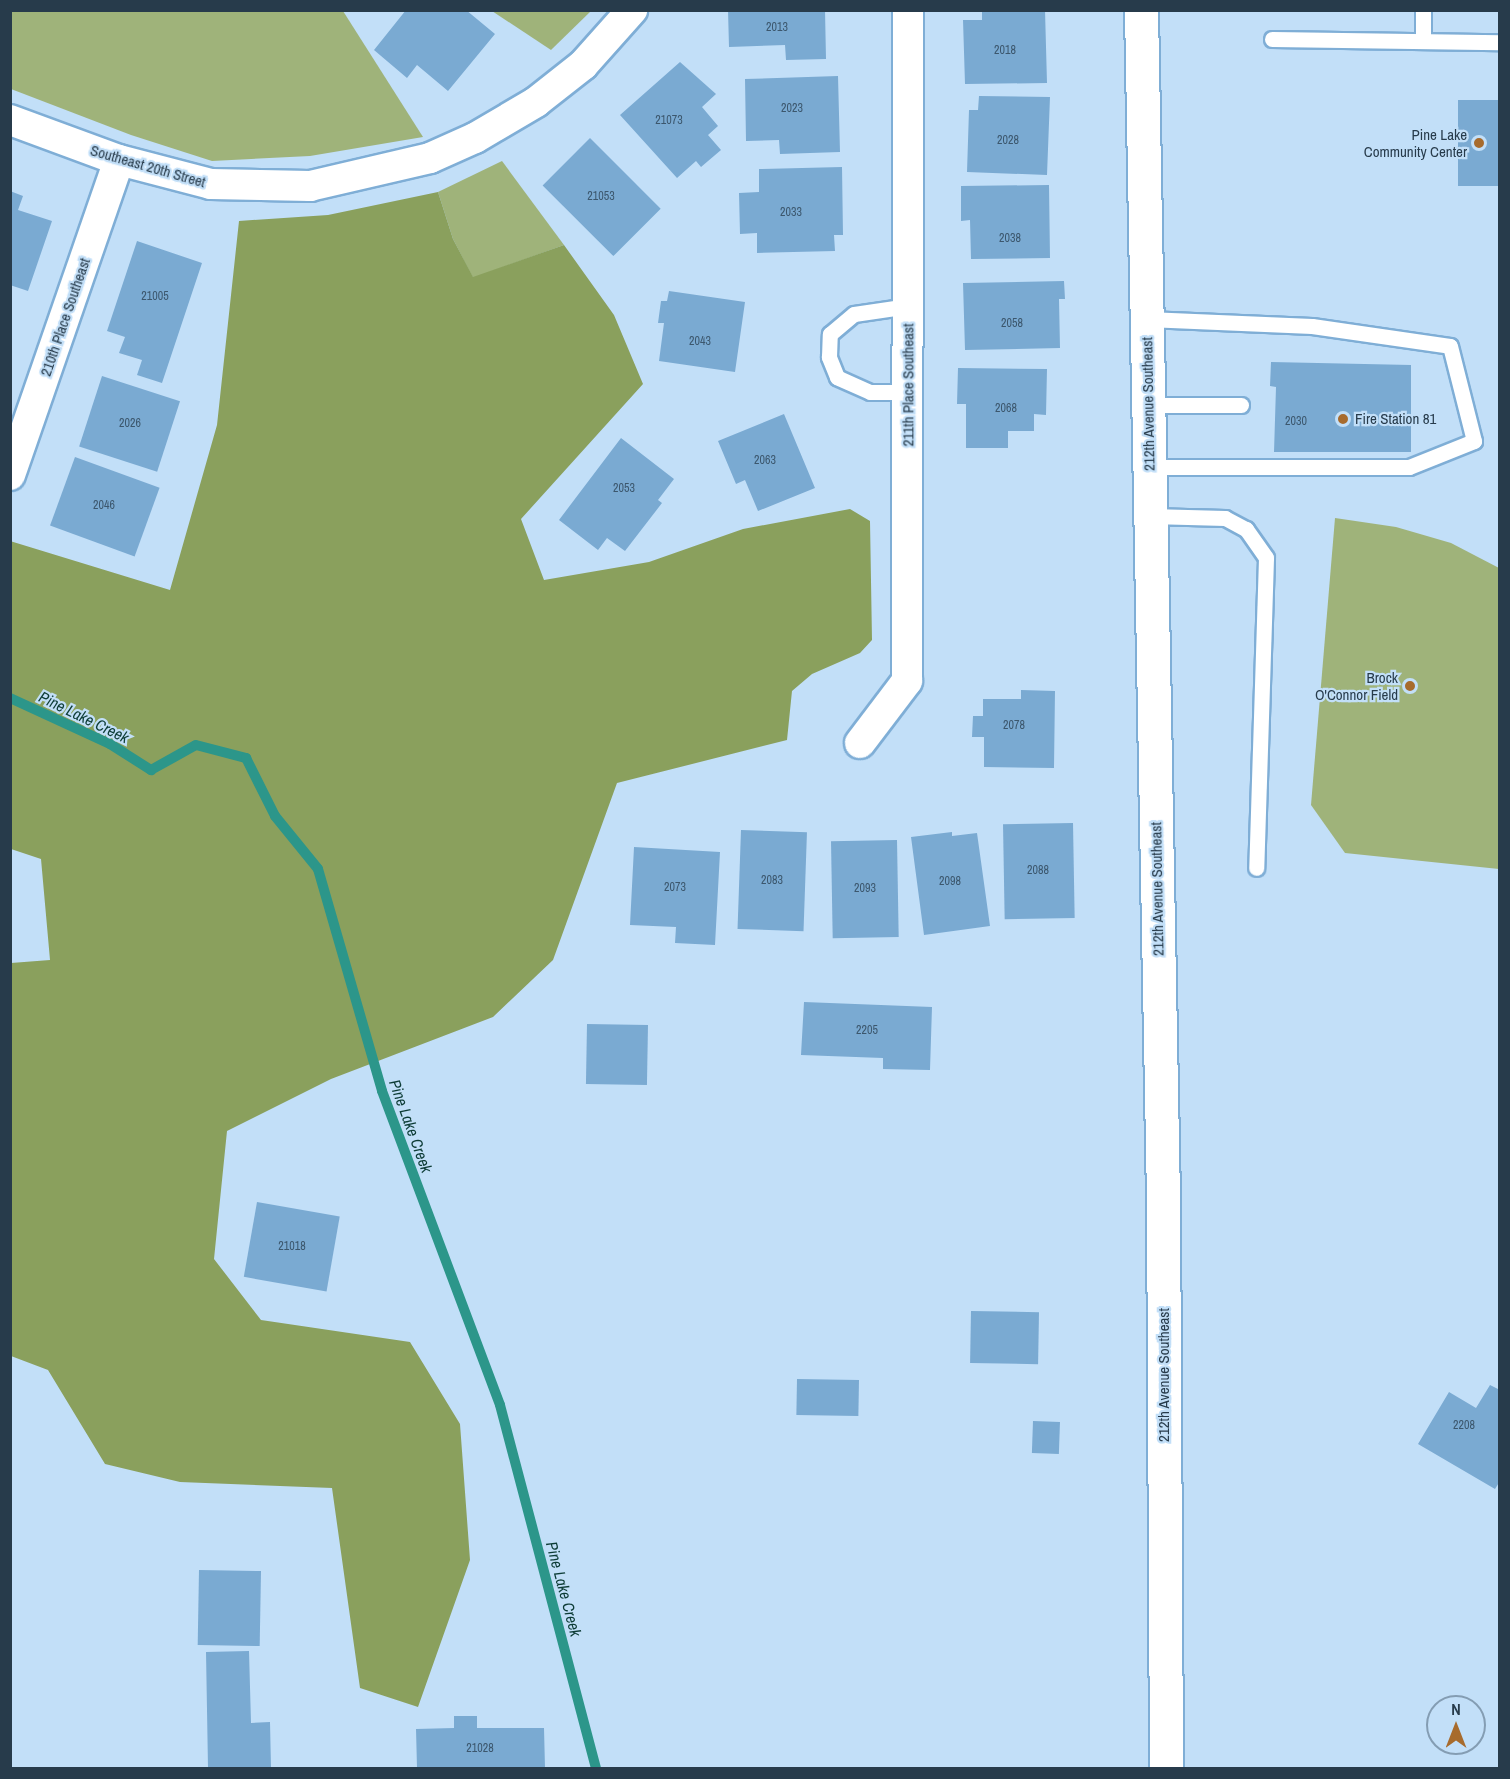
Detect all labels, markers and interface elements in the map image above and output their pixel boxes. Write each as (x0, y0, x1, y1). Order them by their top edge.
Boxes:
house number: 2013 (766, 21, 788, 35)
house number: 2018 (994, 44, 1016, 58)
house number: 2023 (781, 102, 803, 116)
house number: 21073 (655, 114, 683, 128)
place label: Pine Lake Community Center (1364, 125, 1467, 160)
house number: 2028 (997, 134, 1019, 148)
marker: Pine Lake Community Center (1472, 136, 1486, 150)
street label: Southeast 20th Street (88, 141, 208, 191)
house number: 21053 (587, 190, 615, 204)
house number: 2033 (780, 206, 802, 220)
house number: 2038 (999, 232, 1021, 246)
street label: 210th Place Southeast (36, 256, 94, 378)
house number: 21005 (141, 290, 169, 304)
house number: 2058 (1001, 317, 1023, 331)
street label: 211th Place Southeast (899, 324, 917, 446)
house number: 2043 (689, 335, 711, 349)
street label: 212th Avenue Southeast (1138, 337, 1158, 471)
house number: 2068 (995, 402, 1017, 416)
place label: Fire Station 81 (1355, 410, 1436, 428)
marker: Fire Station 81 (1336, 412, 1350, 426)
house number: 2030 (1285, 415, 1307, 429)
house number: 2026 (119, 417, 141, 431)
house number: 2063 (754, 454, 776, 468)
house number: 2053 (613, 482, 635, 496)
house number: 2046 (93, 499, 115, 513)
place label: Brock O'Connor Field (1315, 668, 1398, 703)
marker: Brock O'Connor Field (1403, 679, 1417, 693)
water label: Pine Lake Creek (36, 687, 132, 747)
house number: 2078 (1003, 719, 1025, 733)
street label: 212th Avenue Southeast (1147, 822, 1167, 956)
house number: 2088 (1027, 864, 1049, 878)
house number: 2083 (761, 874, 783, 888)
house number: 2098 (939, 875, 961, 889)
house number: 2073 (664, 881, 686, 895)
house number: 2093 (854, 882, 876, 896)
house number: 2205 (856, 1024, 878, 1038)
water label: Pine Lake Creek (385, 1077, 437, 1175)
house number: 21018 (278, 1240, 306, 1254)
street label: 212th Avenue Southeast (1155, 1308, 1173, 1442)
house number: 2208 (1453, 1419, 1475, 1433)
water label: Pine Lake Creek (542, 1539, 586, 1639)
north arrow (1426, 1695, 1486, 1755)
text: N (1451, 1698, 1461, 1720)
house number: 21028 (466, 1742, 494, 1756)

